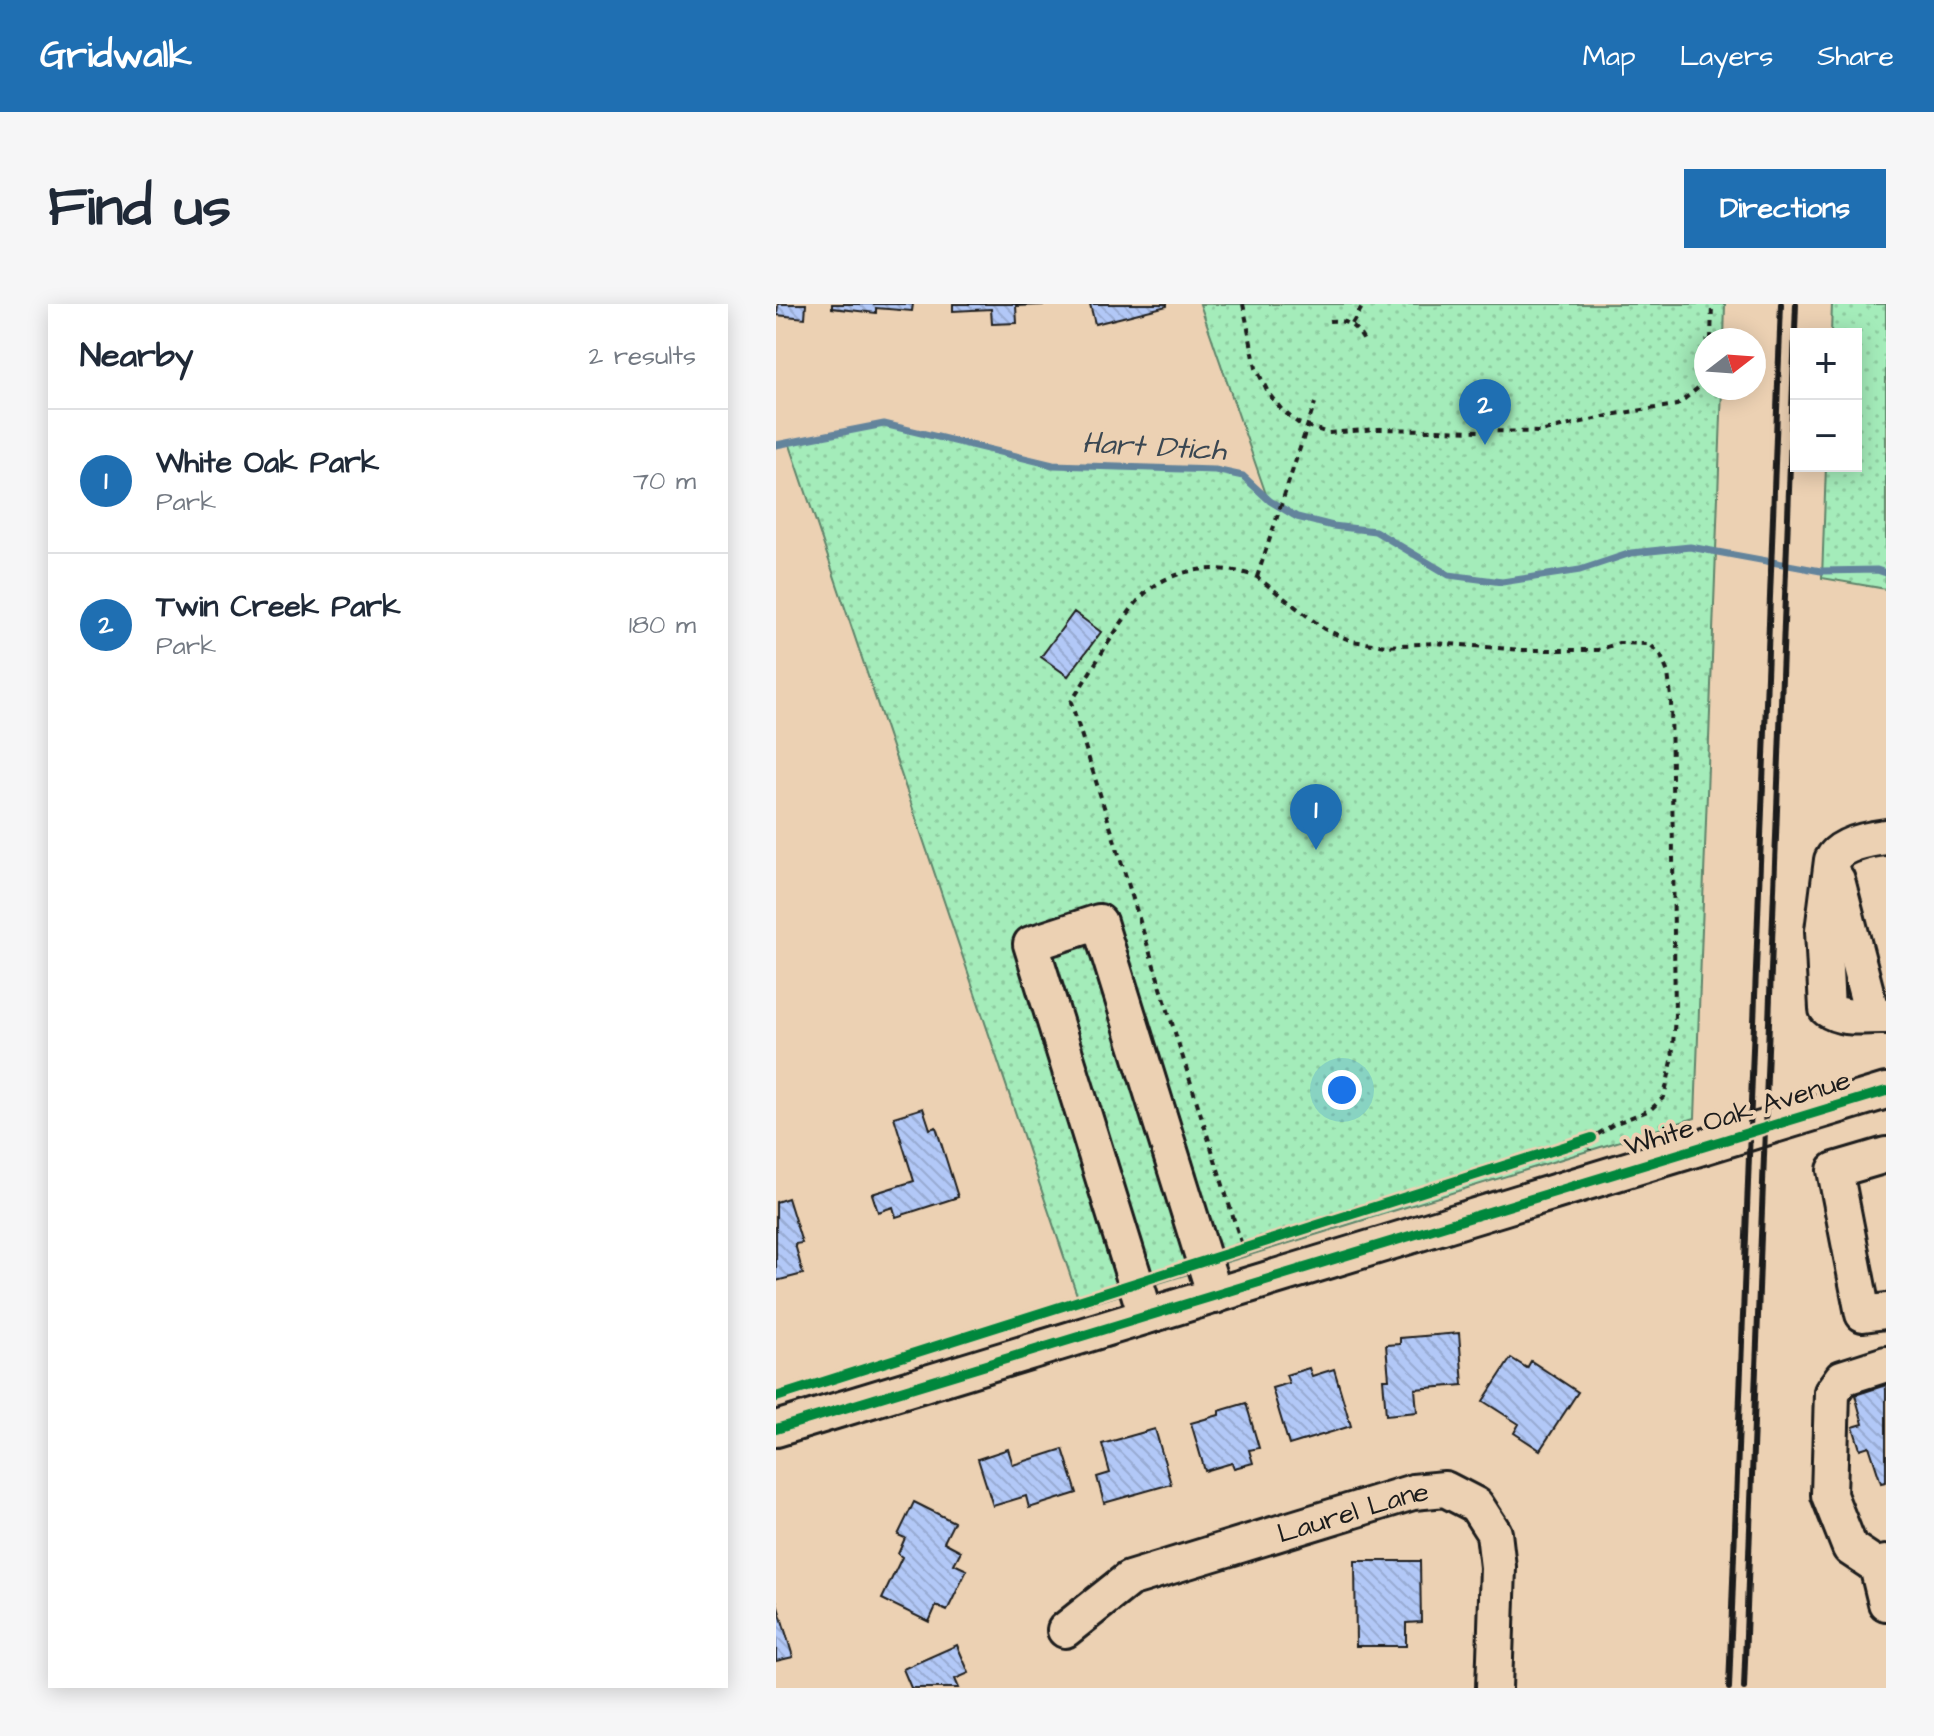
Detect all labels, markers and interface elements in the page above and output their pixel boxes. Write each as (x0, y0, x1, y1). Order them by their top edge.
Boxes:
text: Gridwalk (40, 30, 192, 82)
text: Map (1583, 37, 1636, 76)
text: Layers (1680, 37, 1773, 76)
text: Share (1817, 37, 1894, 76)
text: Find us (48, 169, 231, 247)
button: Directions (1684, 169, 1886, 248)
north arrow (1694, 328, 1766, 400)
map controls (1790, 328, 1862, 472)
button: + (1790, 328, 1862, 400)
text: Nearby (80, 332, 194, 380)
text: 2 results (588, 338, 696, 374)
pin: 2 (1459, 379, 1511, 445)
button: − (1790, 400, 1862, 472)
water label: Hart Dtich (1081, 422, 1228, 472)
text: White Oak Park (156, 442, 379, 484)
text: 1 (104, 463, 108, 499)
text: 70 m (633, 463, 696, 499)
text: Park (156, 484, 216, 520)
text: Twin Creek Park (156, 586, 401, 628)
text: 2 (99, 607, 113, 643)
text: 180 m (629, 607, 696, 643)
text: Park (156, 628, 216, 664)
pin: 1 (1290, 784, 1342, 850)
street label: White Oak Avenue (1620, 1061, 1855, 1166)
your location (1322, 1070, 1362, 1110)
street label: Laurel Lane (1273, 1473, 1430, 1553)

